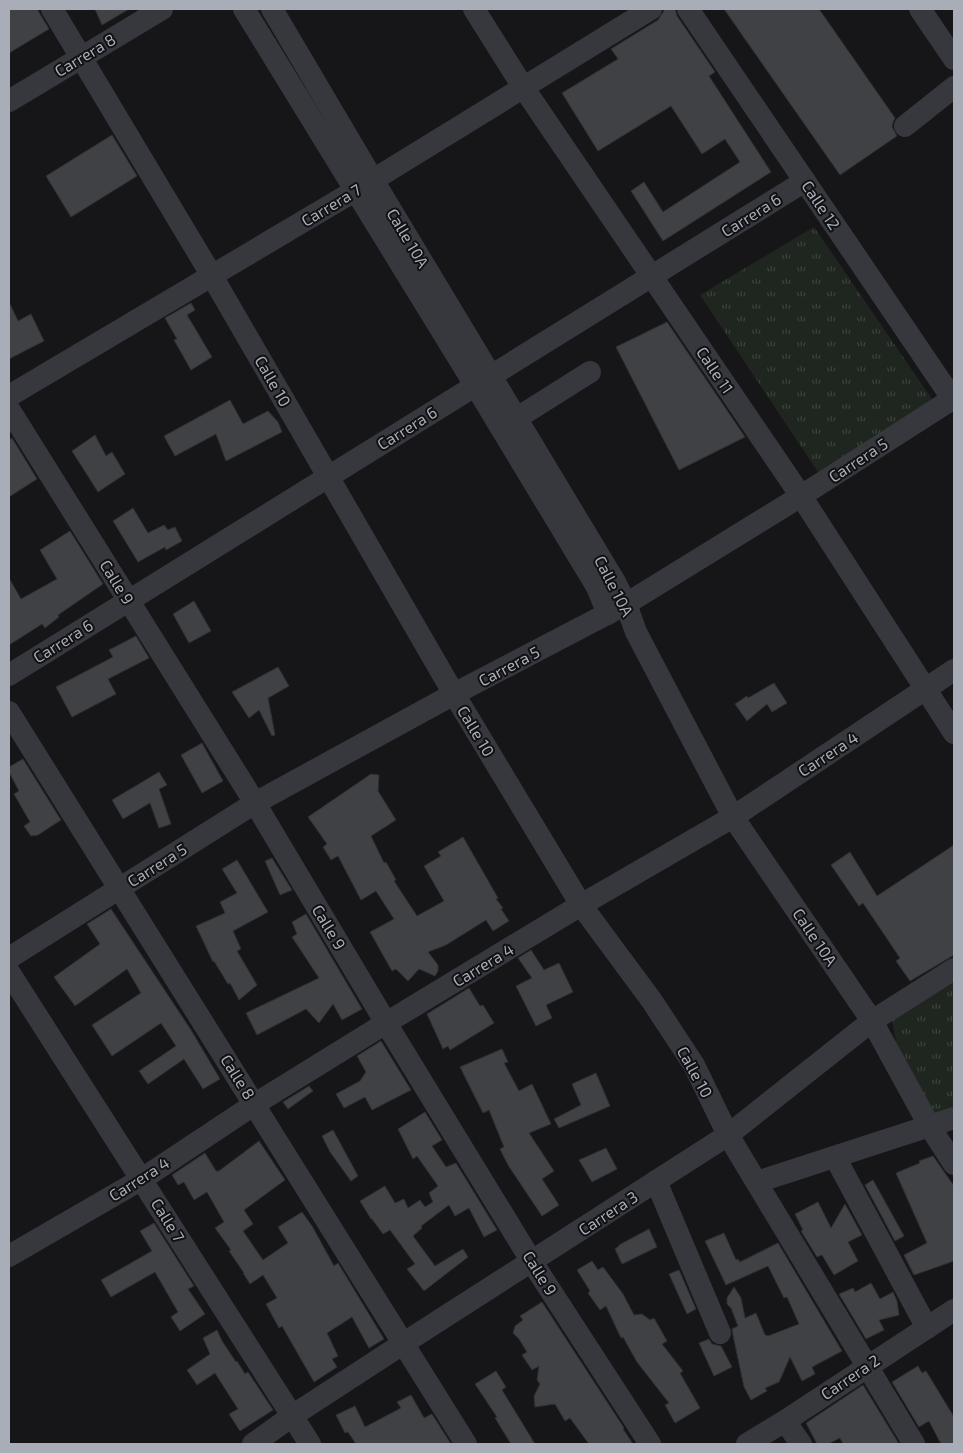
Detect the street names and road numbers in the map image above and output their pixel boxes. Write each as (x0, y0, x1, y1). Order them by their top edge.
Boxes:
street label: Carrera 8 (51, 29, 119, 80)
street label: Calle 12 (798, 177, 845, 233)
street label: Carrera 7 (298, 179, 364, 230)
street label: Carrera 6 (717, 189, 784, 240)
street label: Calle 10A (383, 205, 433, 271)
street label: Calle 11 (693, 343, 738, 397)
street label: Calle 10 (251, 352, 296, 410)
street label: Carrera 6 (373, 402, 440, 453)
street label: Carrera 5 (825, 434, 891, 486)
street label: Calle 10A (591, 552, 638, 619)
street label: Calle 9 (96, 556, 138, 607)
street label: Carrera 6 (29, 615, 96, 666)
street label: Carrera 5 (475, 642, 543, 690)
street label: Calle 10 (454, 702, 499, 759)
street label: Carrera 4 (794, 727, 861, 780)
street label: Carrera 5 (124, 839, 190, 890)
street label: Calle 9 (309, 901, 350, 953)
street label: Calle 10A (789, 904, 842, 969)
street label: Carrera 4 (449, 939, 517, 990)
street label: Calle 10 (674, 1043, 717, 1101)
street label: Calle 8 (217, 1051, 260, 1103)
street label: Carrera 4 (105, 1152, 173, 1205)
street label: Carrera 3 (575, 1186, 641, 1239)
street label: Calle 7 (148, 1194, 189, 1245)
street label: Calle 9 (519, 1247, 561, 1298)
street label: Carrera 2 (817, 1350, 883, 1403)

